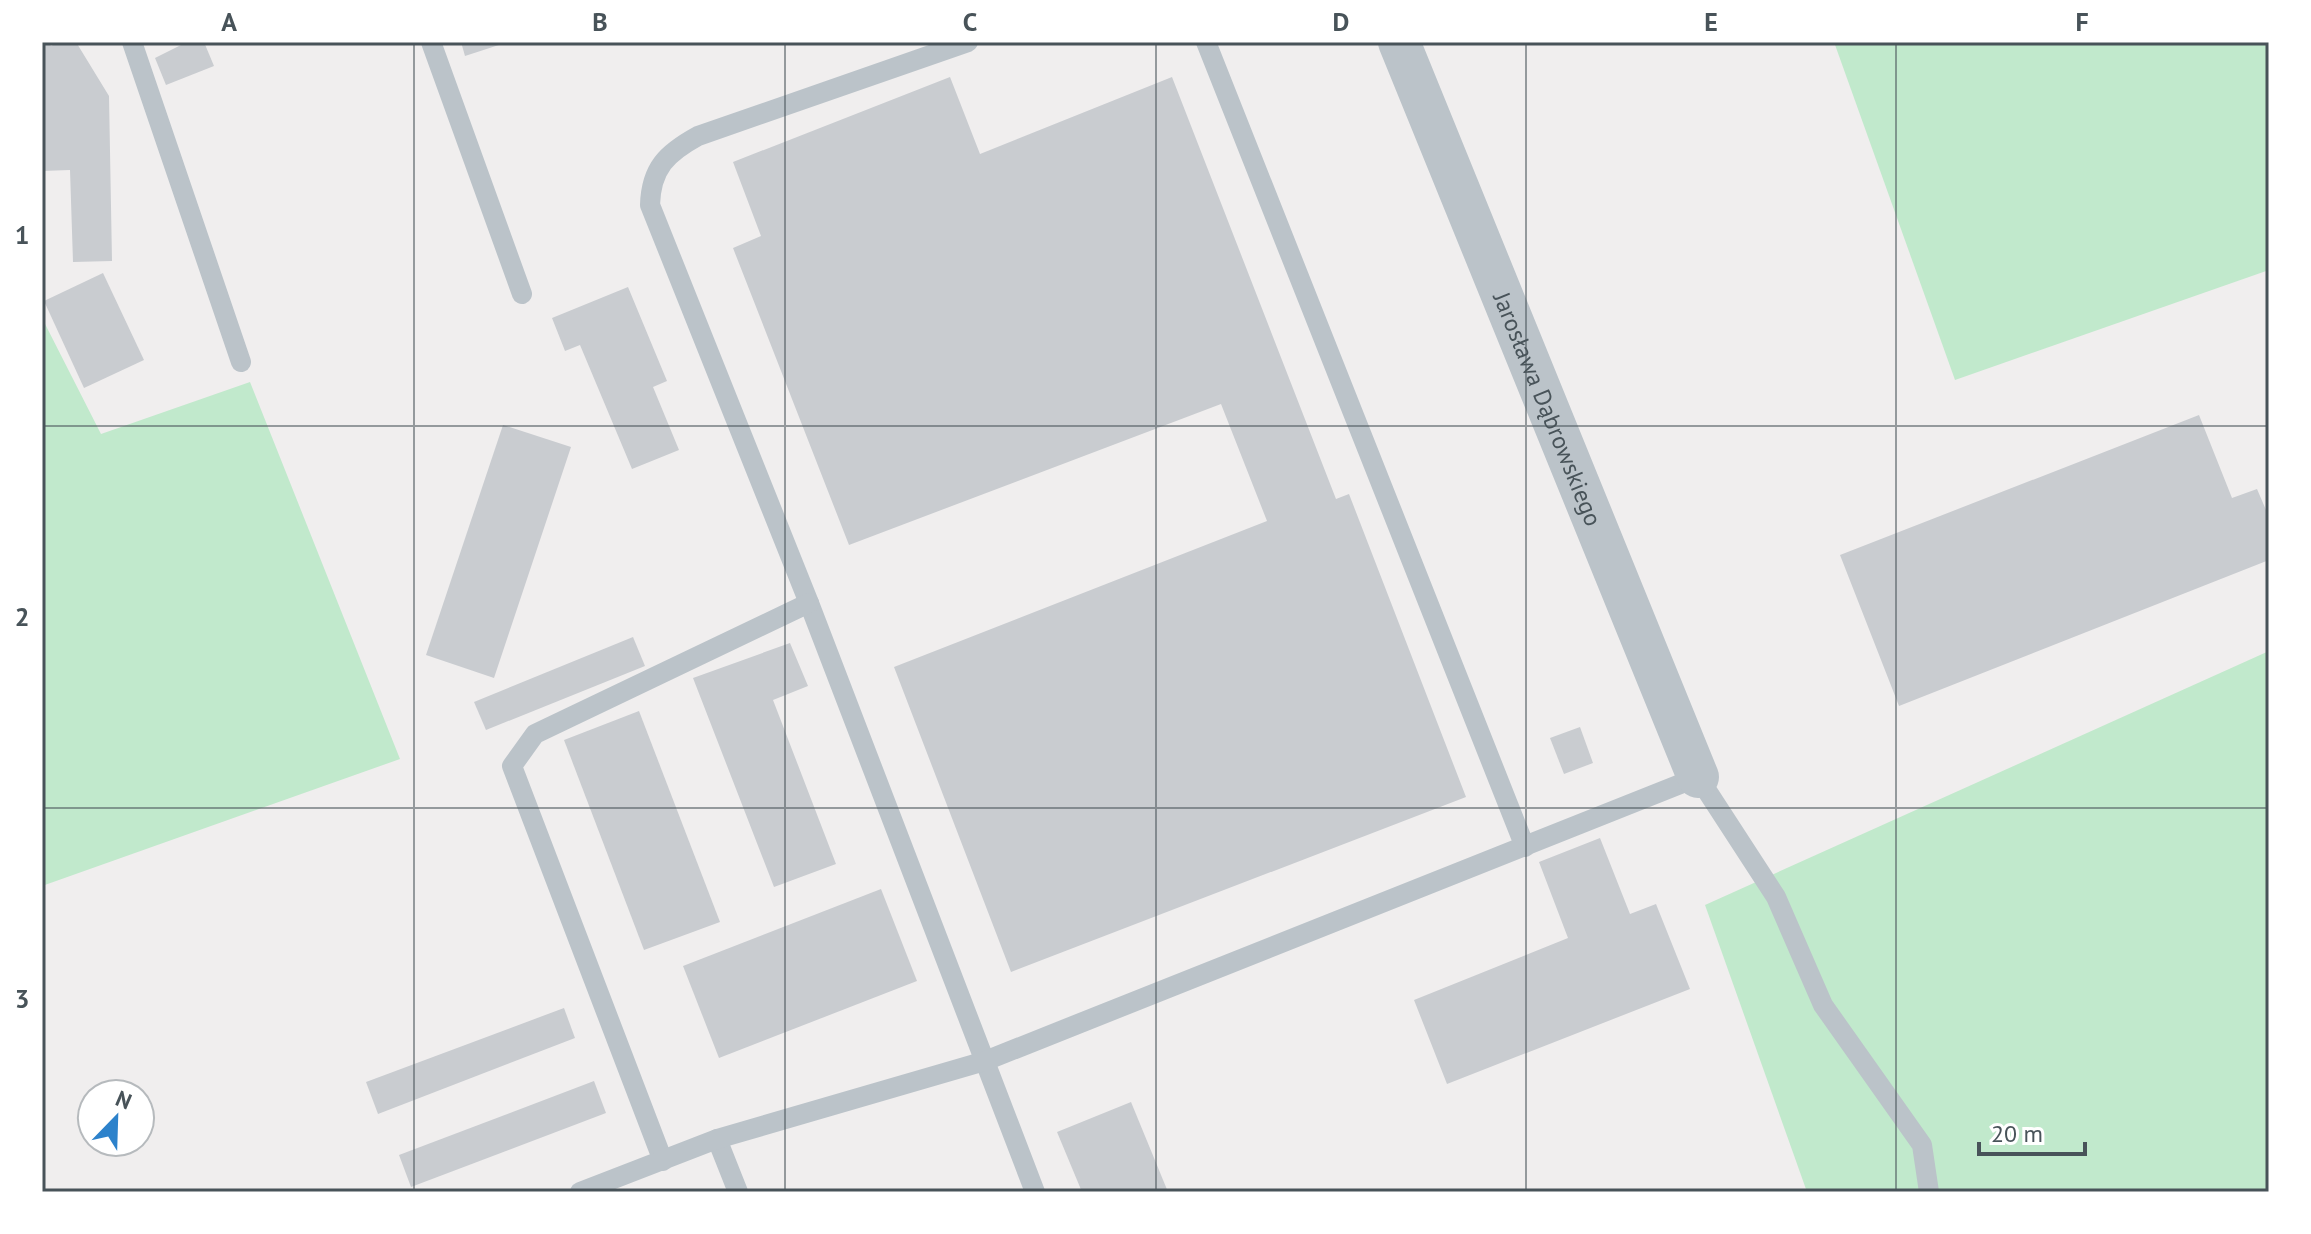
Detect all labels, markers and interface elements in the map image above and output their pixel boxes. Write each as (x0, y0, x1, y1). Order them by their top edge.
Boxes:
text: A (221, 5, 237, 38)
text: B (592, 5, 608, 38)
text: C (963, 5, 977, 38)
text: D (1333, 5, 1349, 38)
text: E (1704, 5, 1718, 38)
text: F (2075, 5, 2089, 38)
text: 1 (15, 218, 29, 251)
street label: Jarosława Dąbrowskiego (1486, 286, 1610, 530)
text: 2 (15, 600, 29, 633)
text: 3 (15, 982, 29, 1015)
north arrow (76, 1078, 156, 1158)
text: N (112, 1084, 136, 1115)
scale bar (1979, 1106, 2085, 1156)
text: 20 m (1991, 1118, 2043, 1149)

